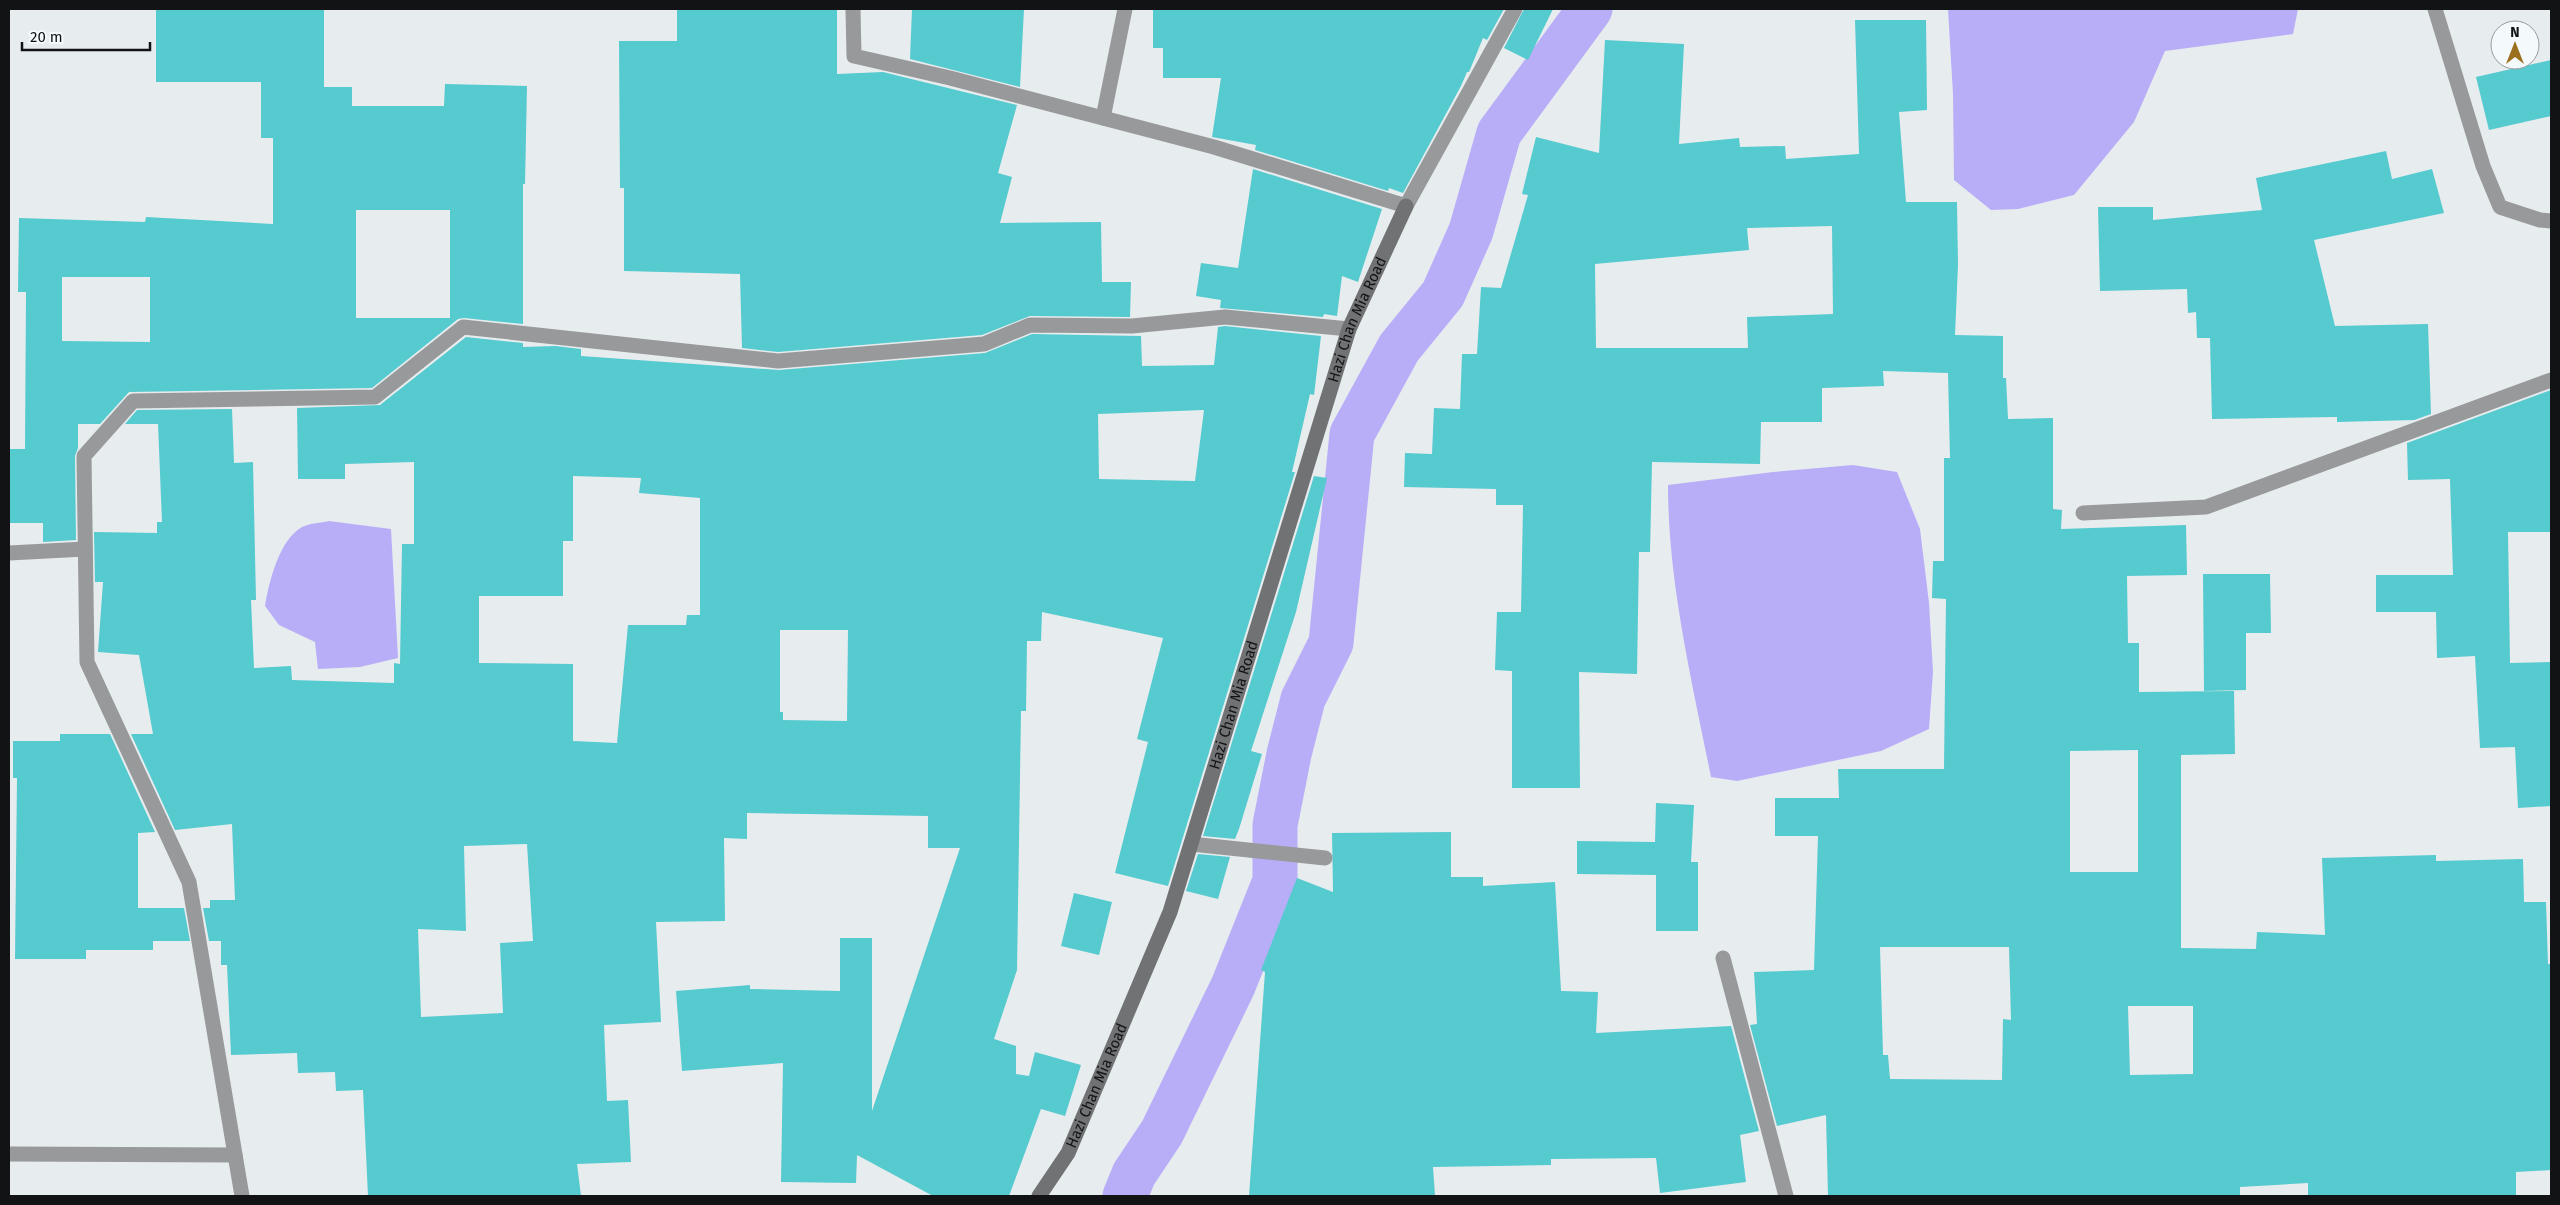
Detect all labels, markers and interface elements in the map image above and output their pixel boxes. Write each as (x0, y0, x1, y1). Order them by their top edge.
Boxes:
scale bar (22, 20, 150, 52)
north arrow (2490, 20, 2540, 70)
text: N (2510, 24, 2520, 41)
text: 20 m (30, 28, 63, 46)
street label: Hazi Chan Mia Road (1324, 254, 1390, 385)
street label: Hazi Chan Mia Road (1205, 638, 1262, 772)
street label: Hazi Chan Mia Road (1062, 1020, 1131, 1151)

